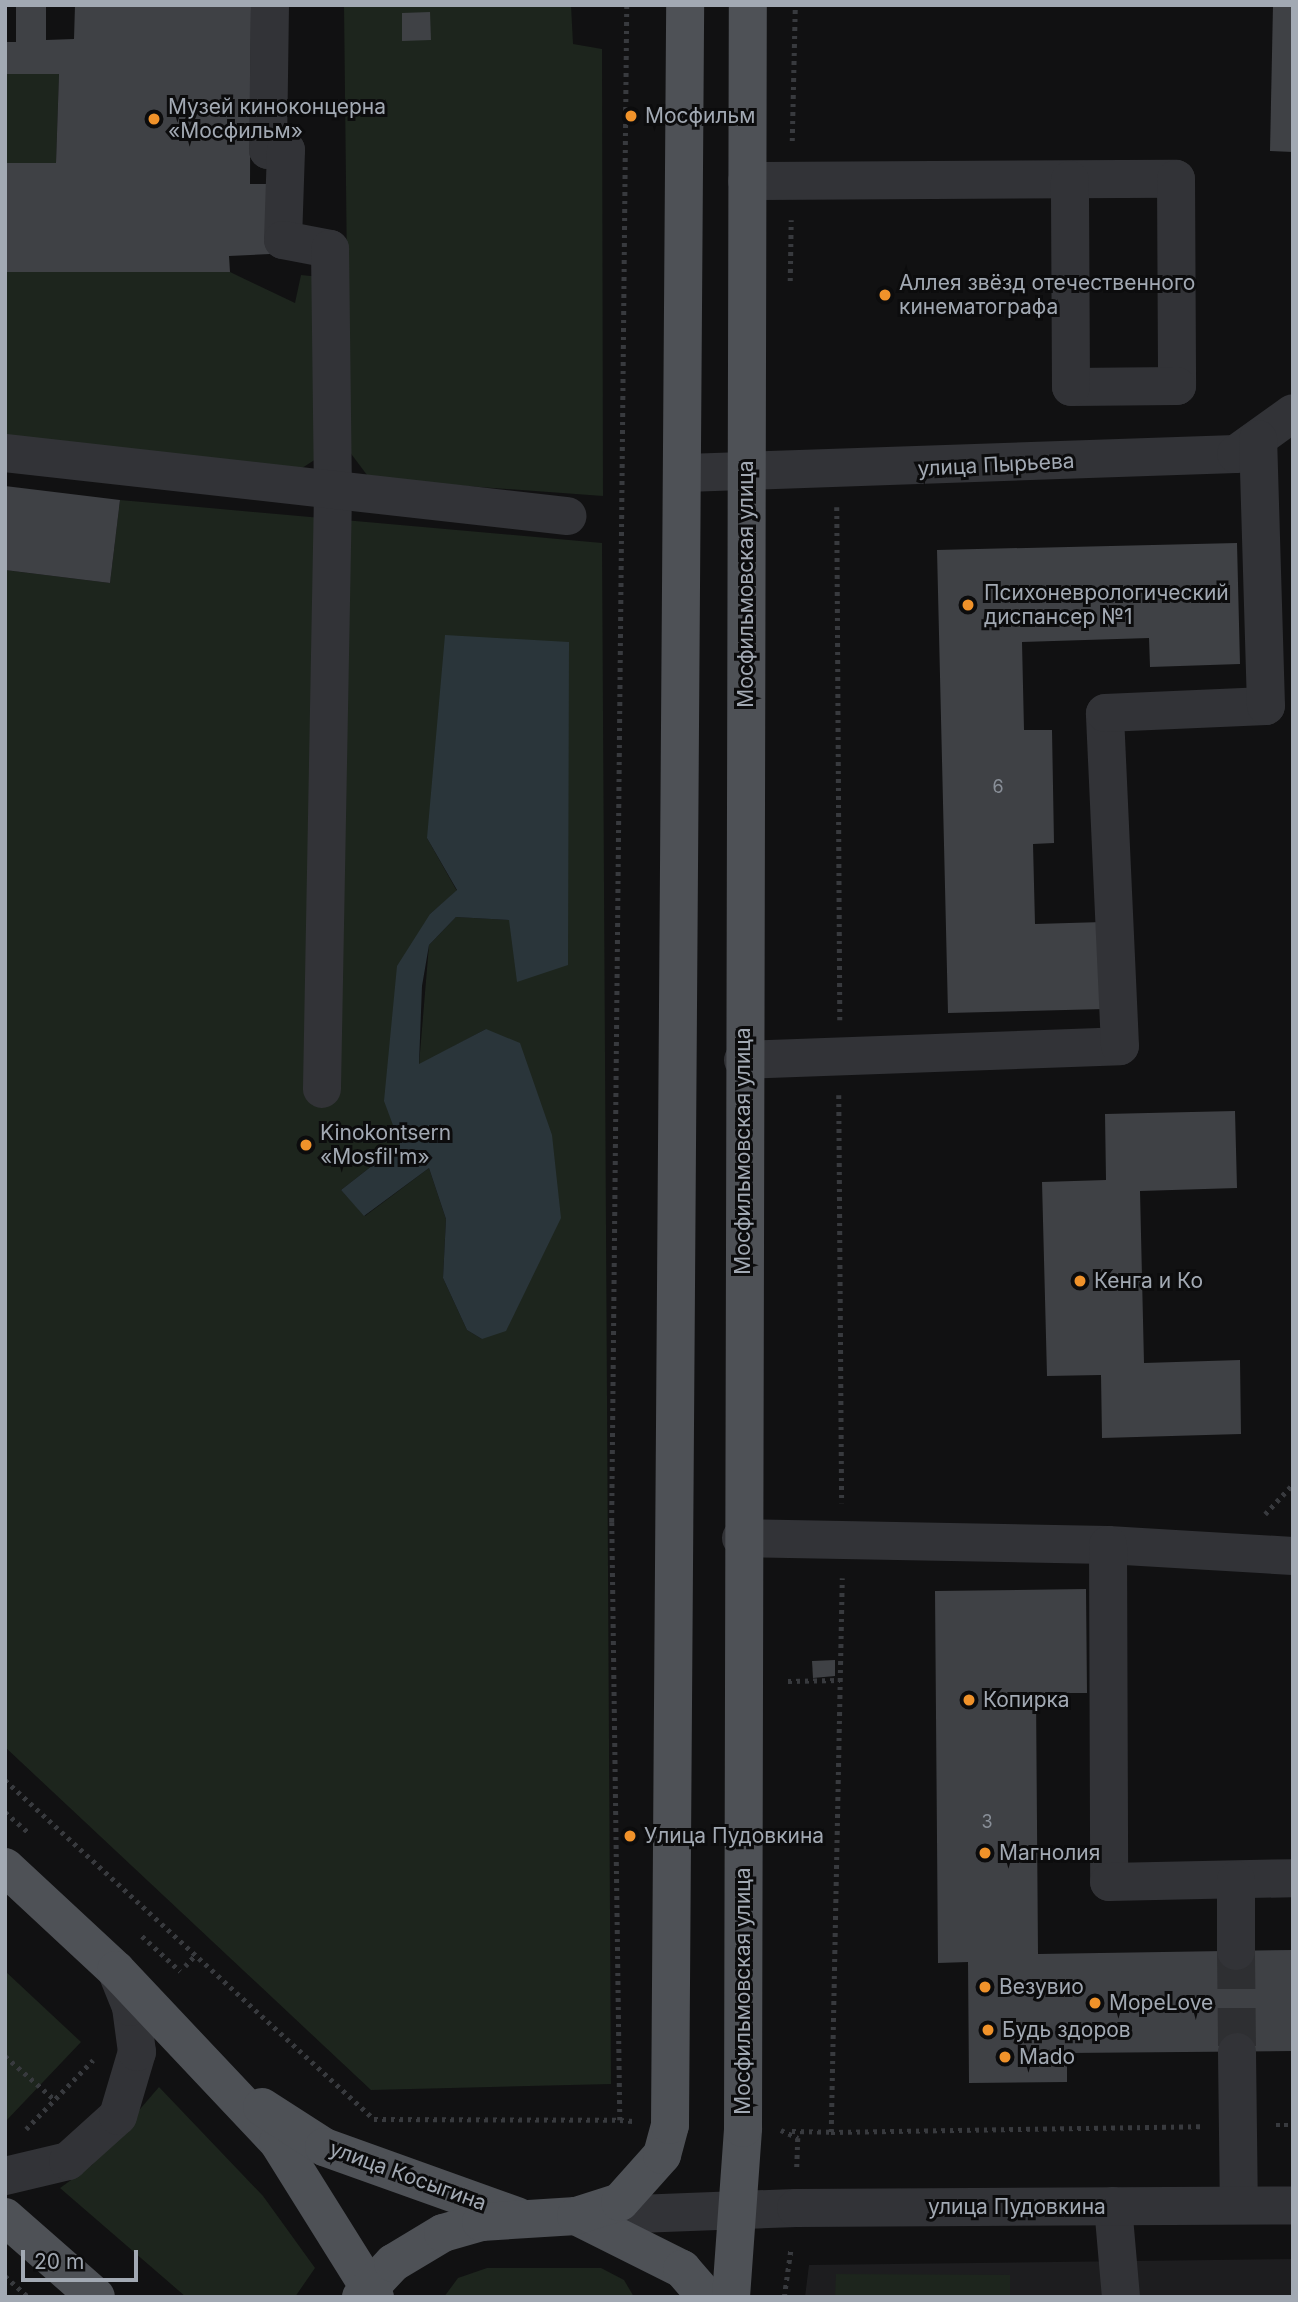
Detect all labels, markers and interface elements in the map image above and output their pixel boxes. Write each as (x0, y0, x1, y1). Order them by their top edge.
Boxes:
place label: Музей киноконцерна «Мосфильм» (168, 94, 386, 144)
place label: Мосфильм (645, 103, 755, 129)
marker: Мосфильм (623, 108, 639, 124)
marker: Музей киноконцерна «Мосфильм» (146, 111, 162, 127)
place label: Аллея звёзд отечественного кинематографа (899, 270, 1195, 320)
marker: Аллея звёзд отечественного кинематографа (877, 287, 893, 303)
street label: улица Пырьева (917, 448, 1075, 482)
street label: Мосфильмовская улица (733, 460, 759, 708)
place label: Психоневрологический диспансер №1 (984, 580, 1229, 630)
marker: Психоневрологический диспансер №1 (958, 595, 978, 615)
house number: 6 (992, 776, 1004, 798)
street label: Мосфильмовская улица (730, 1027, 756, 1275)
place label: Kinokontsern «Mosfil'm» (320, 1120, 451, 1170)
marker: Kinokontsern «Mosfil'm» (298, 1137, 314, 1153)
place label: Кенга и Ко (1094, 1268, 1203, 1294)
marker: Кенга и Ко (1072, 1273, 1088, 1289)
place label: Копирка (983, 1687, 1070, 1713)
marker: Копирка (961, 1692, 977, 1708)
house number: 3 (981, 1811, 993, 1833)
place label: Улица Пудовкина (644, 1823, 824, 1849)
marker: Улица Пудовкина (622, 1828, 638, 1844)
place label: Магнолия (999, 1840, 1100, 1866)
marker: Магнолия (977, 1845, 993, 1861)
street label: Мосфильмовская улица (730, 1867, 756, 2115)
place label: Везувио (999, 1974, 1084, 2000)
marker: Везувио (977, 1979, 993, 1995)
place label: МореLove (1109, 1990, 1213, 2016)
marker: МореLove (1087, 1995, 1103, 2011)
place label: Будь здоров (1002, 2017, 1131, 2043)
marker: Будь здоров (980, 2022, 996, 2038)
place label: Mado (1019, 2044, 1075, 2070)
marker: Mado (997, 2049, 1013, 2065)
street label: улица Косыгина (326, 2136, 490, 2216)
street label: улица Пудовкина (928, 2194, 1106, 2220)
scale bar (24, 2236, 142, 2280)
text: 20 m (34, 2249, 84, 2274)

